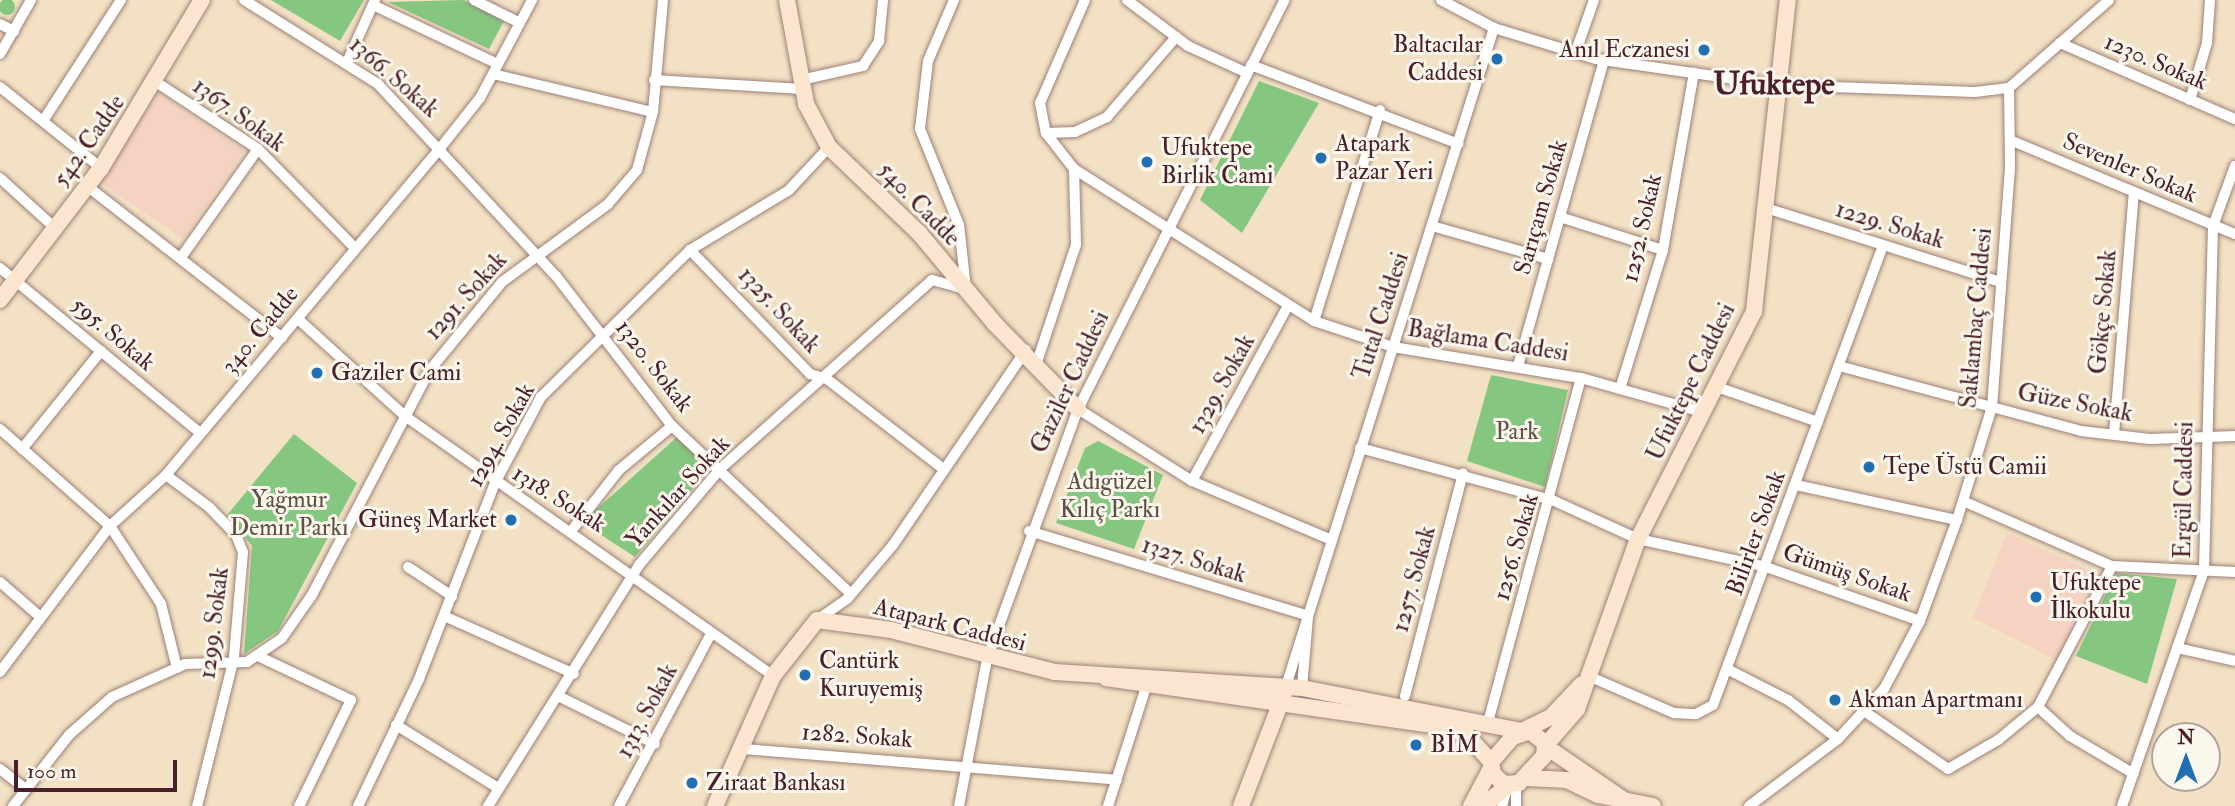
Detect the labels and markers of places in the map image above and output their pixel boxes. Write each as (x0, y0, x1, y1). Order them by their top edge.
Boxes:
place label: Baltacılar Caddesi (1393, 31, 1483, 87)
place label: Anıl Eczanesi (1559, 36, 1690, 64)
marker: Anıl Eczanesi (1696, 42, 1712, 58)
marker: Baltacılar Caddesi (1489, 51, 1505, 67)
place label: Atapark Pazar Yeri (1335, 130, 1433, 186)
place label: Ufuktepe Birlik Cami (1161, 134, 1273, 190)
marker: Atapark Pazar Yeri (1313, 150, 1329, 166)
marker: Ufuktepe Birlik Cami (1139, 154, 1155, 170)
place label: Gaziler Cami (331, 359, 461, 387)
marker: Gaziler Cami (309, 365, 325, 381)
place label: Tepe Üstü Camii (1883, 453, 2047, 481)
marker: Tepe Üstü Camii (1861, 459, 1877, 475)
place label: Güneş Market (358, 506, 497, 534)
marker: Güneş Market (503, 512, 519, 528)
place label: Ufuktepe İlkokulu (2050, 569, 2141, 625)
marker: Ufuktepe İlkokulu (2028, 589, 2044, 605)
place label: Cantürk Kuruyemiş (819, 647, 923, 703)
marker: Cantürk Kuruyemiş (797, 667, 813, 683)
place label: Akman Apartmanı (1849, 686, 2023, 714)
marker: Akman Apartmanı (1827, 692, 1843, 708)
place label: BİM (1430, 731, 1479, 759)
marker: BİM (1408, 737, 1424, 753)
place label: Ziraat Bankası (706, 769, 846, 797)
marker: Ziraat Bankası (684, 775, 700, 791)

